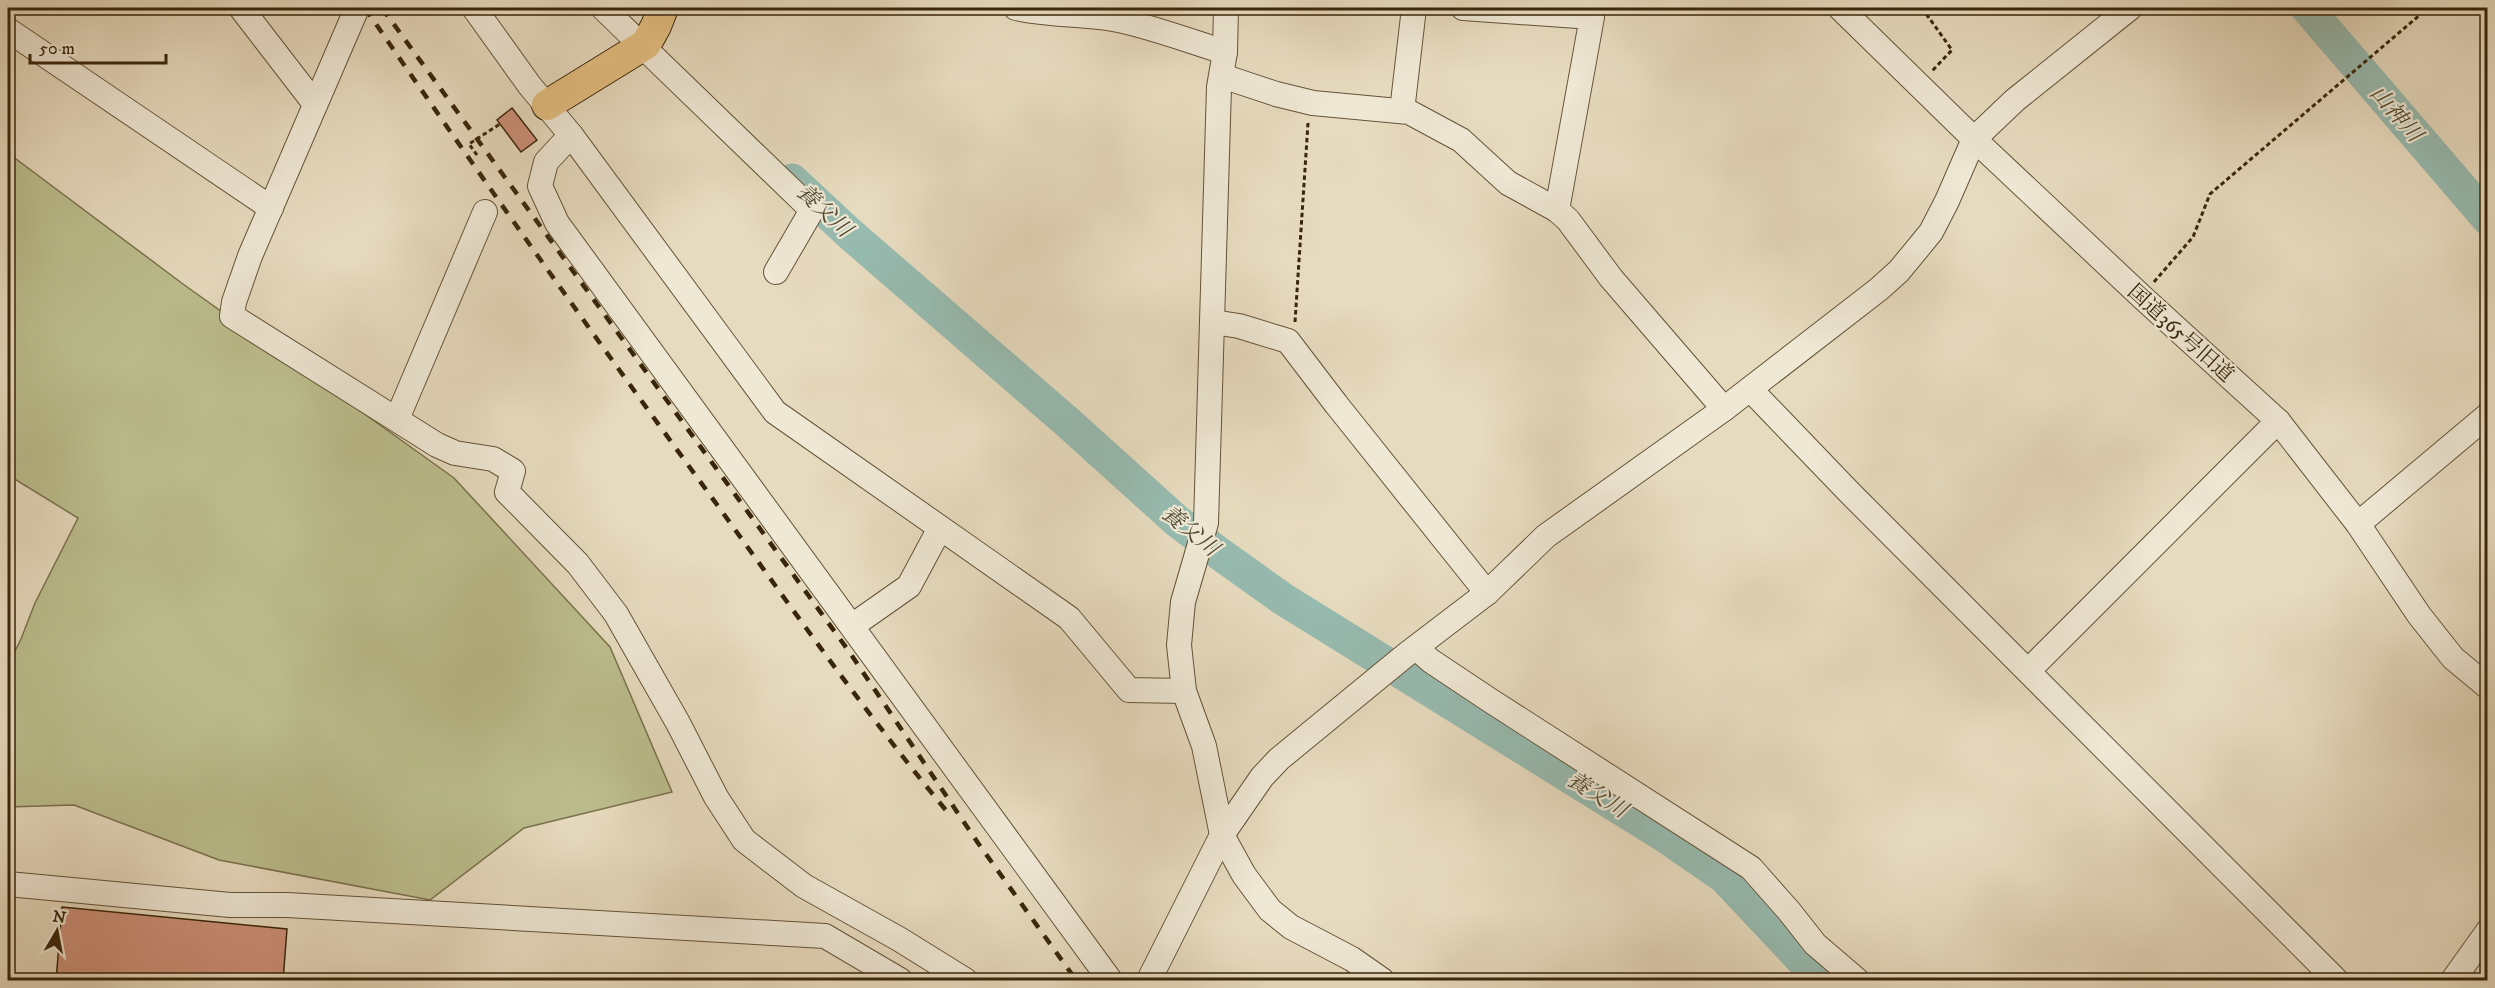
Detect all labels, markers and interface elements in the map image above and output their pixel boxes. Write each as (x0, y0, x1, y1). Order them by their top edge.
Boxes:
scale bar (30, 27, 166, 65)
text: 50 m (39, 38, 75, 60)
water label: 山神川 (2364, 80, 2429, 149)
water label: 養父川 (791, 179, 859, 245)
street label: 国道365号旧道 (2122, 279, 2239, 388)
water label: 養父川 (1156, 500, 1226, 564)
water label: 養父川 (1562, 766, 1634, 825)
north arrow (27, 901, 87, 961)
text: N (51, 906, 68, 928)

